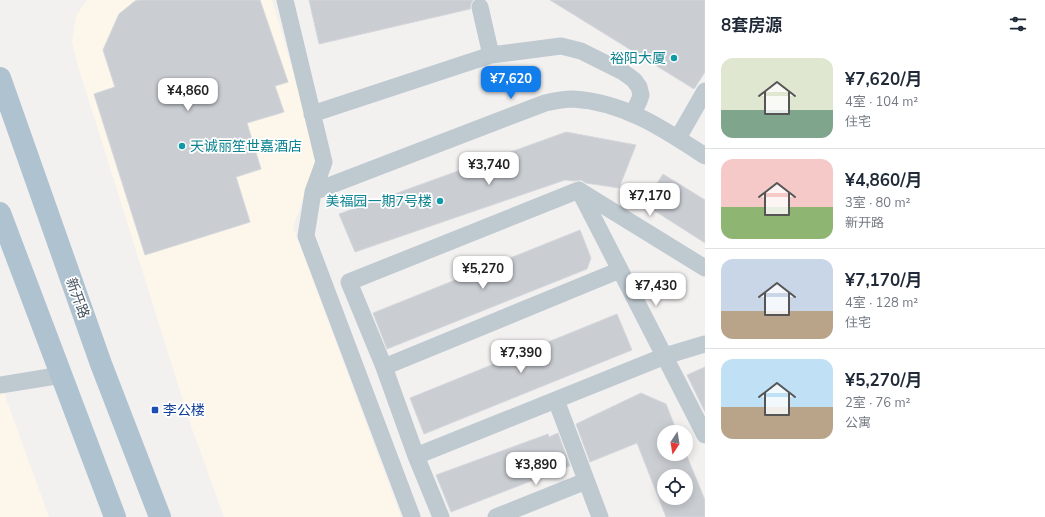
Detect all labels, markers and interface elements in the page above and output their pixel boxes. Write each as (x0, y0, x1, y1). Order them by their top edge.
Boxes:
icon: filters (1007, 13, 1029, 35)
text: 8套房源 (721, 14, 782, 37)
place label: 裕阳大厦 (610, 49, 666, 68)
marker: 裕阳大厦 (669, 53, 679, 63)
pin: ¥7,620 (478, 66, 544, 100)
text: ¥7,620/月 (845, 68, 923, 91)
text: ¥7,620 (490, 70, 532, 88)
icon: home (753, 74, 801, 122)
pin: ¥4,860 (155, 78, 221, 112)
text: ¥4,860 (167, 82, 209, 100)
text: 4室 · 104 m² (845, 93, 918, 111)
text: 住宅 (845, 113, 871, 131)
place label: 天诚丽笙世嘉酒店 (190, 137, 302, 156)
marker: 天诚丽笙世嘉酒店 (177, 141, 187, 151)
pin: ¥3,740 (456, 152, 522, 186)
text: ¥3,740 (468, 156, 510, 174)
text: ¥4,860/月 (845, 169, 923, 192)
icon: home (753, 175, 801, 223)
pin: ¥7,170 (617, 183, 683, 217)
text: ¥7,170 (629, 187, 671, 205)
place label: 美福园一期7号楼 (326, 192, 432, 211)
text: 3室 · 80 m² (845, 194, 910, 212)
marker: 美福园一期7号楼 (435, 196, 445, 206)
text: 新开路 (845, 214, 884, 232)
pin: ¥5,270 (450, 256, 516, 290)
text: ¥5,270 (462, 260, 504, 278)
text: ¥7,170/月 (845, 269, 923, 292)
pin: ¥7,430 (623, 273, 689, 307)
street label: 新开路 (61, 275, 94, 321)
icon: home (753, 275, 801, 323)
text: ¥7,430 (635, 277, 677, 295)
text: 4室 · 128 m² (845, 294, 918, 312)
text: 住宅 (845, 314, 871, 332)
pin: ¥7,390 (488, 340, 554, 374)
text: ¥7,390 (500, 344, 542, 362)
text: ¥5,270/月 (845, 369, 923, 392)
icon: home (753, 375, 801, 423)
text: 2室 · 76 m² (845, 394, 910, 412)
place label: 李公楼 (163, 401, 205, 420)
marker: 李公楼 (150, 405, 160, 415)
text: 公寓 (845, 414, 871, 432)
north arrow (657, 425, 693, 461)
map controls (657, 425, 693, 505)
pin: ¥3,890 (503, 452, 569, 486)
text: ¥3,890 (515, 456, 557, 474)
button: locate (657, 469, 693, 505)

